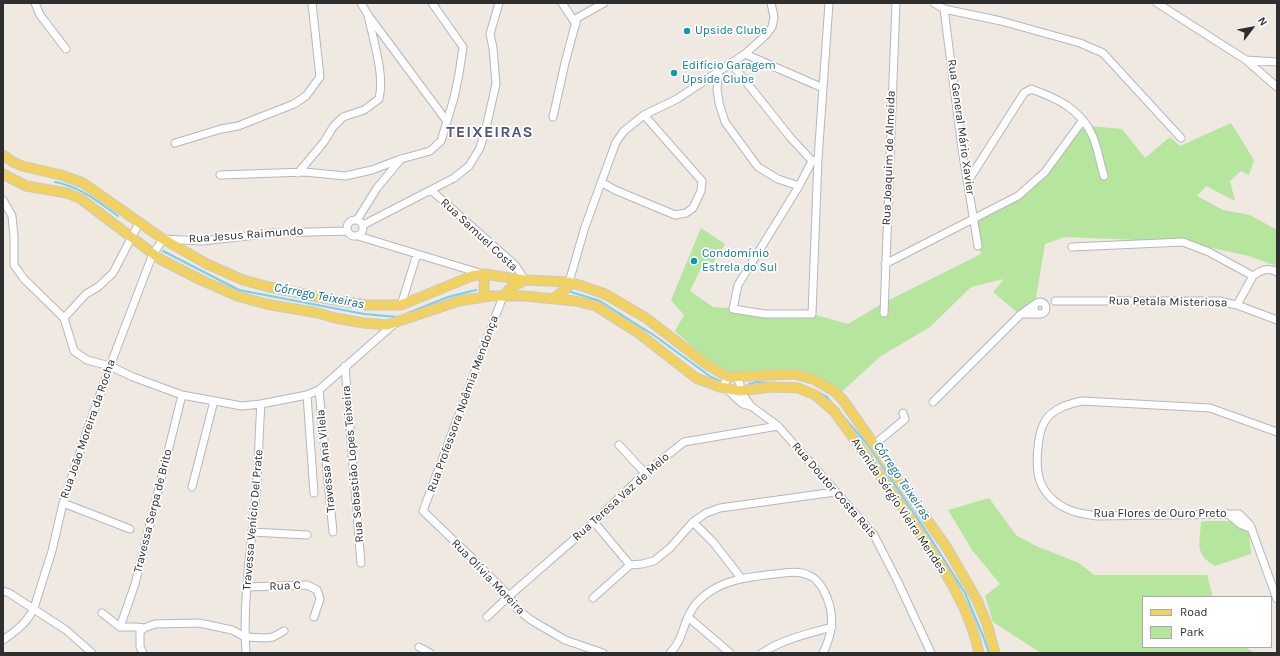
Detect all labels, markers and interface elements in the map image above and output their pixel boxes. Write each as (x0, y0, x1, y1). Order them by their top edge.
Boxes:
north arrow (1232, 8, 1272, 48)
text: N (1255, 15, 1270, 28)
place label: Upside Clube (695, 24, 767, 38)
marker: Upside Clube (682, 26, 692, 36)
street label: Rua General Mário Xavier (944, 58, 978, 196)
place label: Edifício Garagem Upside Clube (682, 59, 776, 87)
marker: Edifício Garagem Upside Clube (669, 68, 679, 78)
street label: Rua Joaquim de Almeida (879, 90, 899, 226)
district label: TEIXEIRAS (446, 122, 534, 142)
street label: Rua Samuel Costa (437, 196, 521, 274)
street label: Rua Jesus Raimundo (188, 224, 304, 246)
place label: Condomínio Estrela do Sul (702, 247, 777, 275)
marker: Condomínio Estrela do Sul (689, 256, 699, 266)
water label: Córrego Teixeiras (273, 280, 365, 312)
street label: Rua Petala Misteriosa (1108, 294, 1228, 310)
street label: Rua Professora Noêmia Mendonça (424, 314, 502, 494)
street label: Rua João Moreira da Rocha (57, 357, 119, 501)
street label: Rua Sebastião Lopes Teixeira (339, 385, 367, 543)
street label: Travessa Ana Vilela (313, 409, 339, 513)
street label: Avenida Sérgio Vieira Mendes (848, 435, 950, 577)
street label: Rua Doutor Costa Reis (789, 439, 879, 541)
water label: Córrego Teixeiras (870, 439, 934, 523)
street label: Travessa Serpa de Brito (131, 448, 175, 574)
street label: Travessa Venício Del Prate (240, 449, 266, 591)
street label: Rua Teresa Vaz de Melo (570, 450, 672, 544)
street label: Rua Flores de Ouro Preto (1093, 507, 1227, 521)
street label: Rua Olívia Moreira (448, 536, 528, 618)
street label: Rua C (269, 578, 301, 594)
legend (1142, 596, 1272, 648)
text: Road (1180, 605, 1208, 619)
text: Park (1180, 625, 1204, 639)

